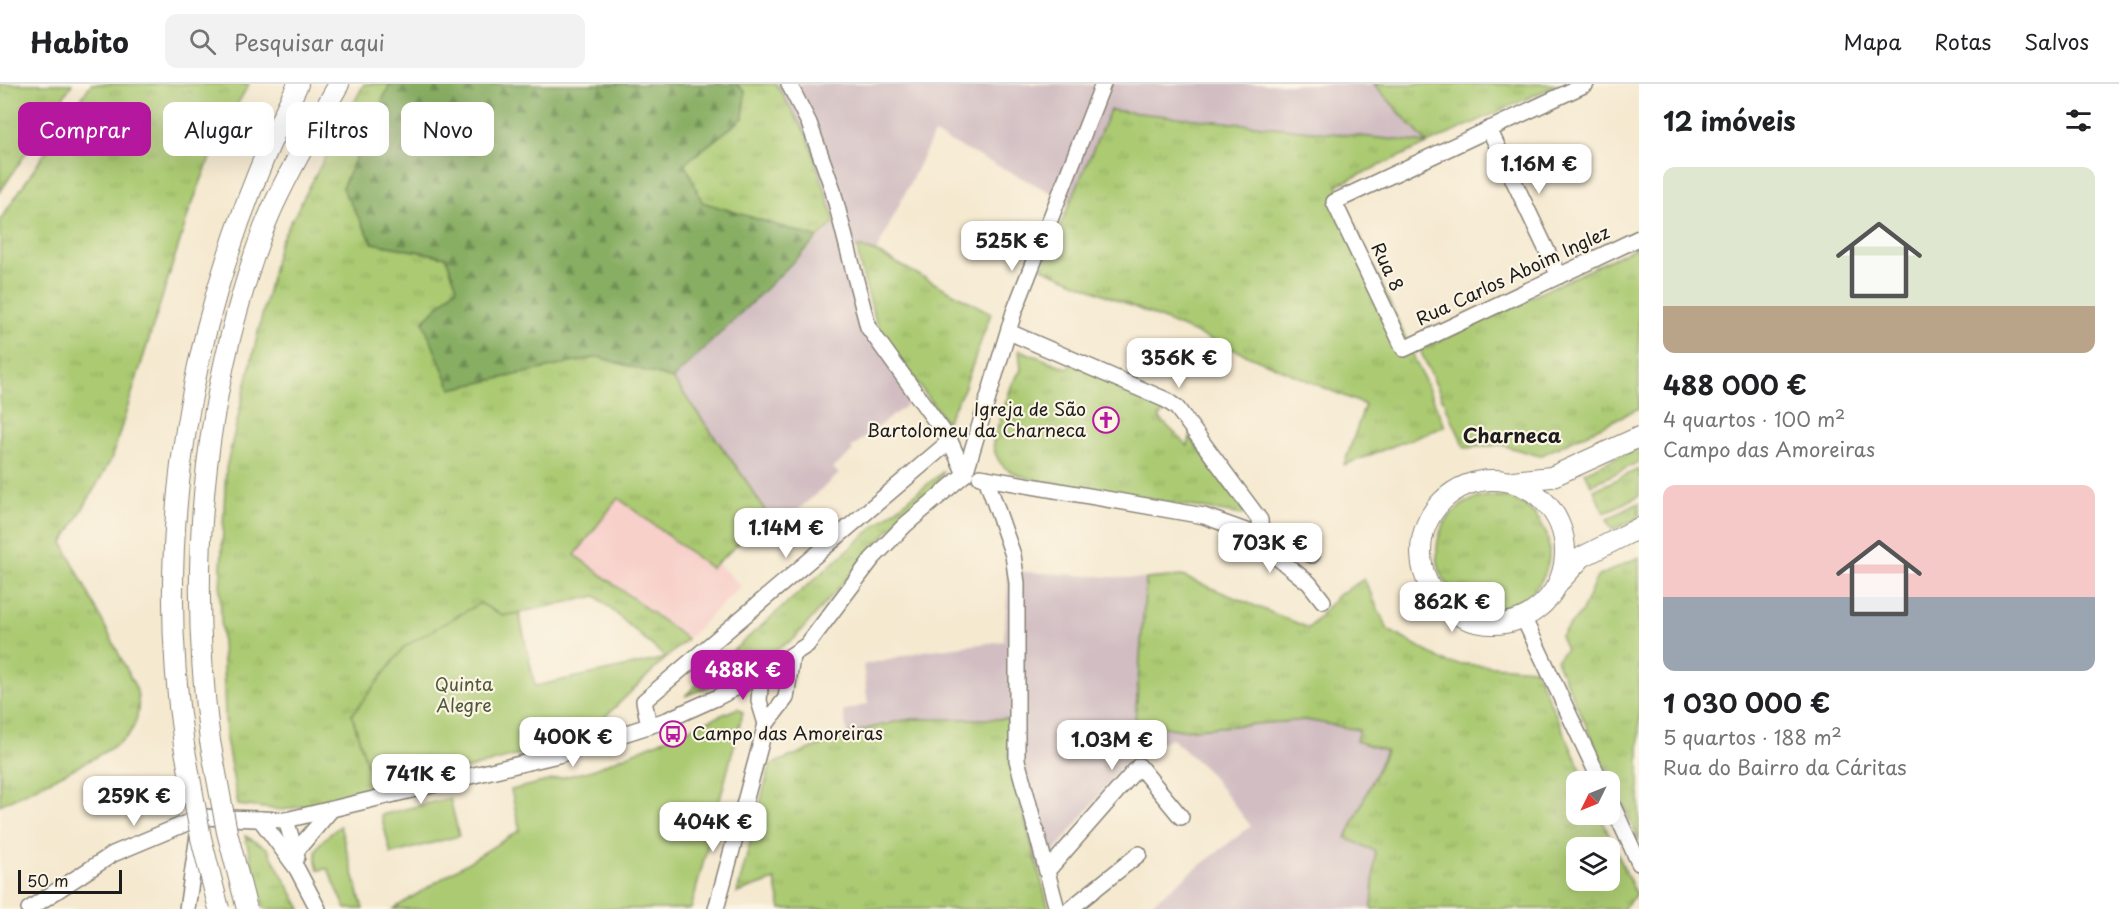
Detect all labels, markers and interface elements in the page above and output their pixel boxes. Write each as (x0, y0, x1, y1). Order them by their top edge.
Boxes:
search box (165, 14, 585, 68)
text: Habito (30, 20, 129, 63)
icon: search (186, 25, 219, 58)
text: Pesquisar aqui (234, 25, 385, 58)
text: Mapa (1844, 25, 1901, 57)
text: Rotas (1934, 25, 1991, 57)
text: Salvos (2024, 25, 2089, 57)
text: 12 imóveis (1663, 101, 1796, 140)
chip: Comprar (18, 102, 151, 156)
chip: Alugar (163, 102, 274, 156)
chip: Filtros (286, 102, 389, 156)
chip: Novo (401, 102, 494, 156)
icon: filters (2062, 104, 2095, 137)
pin: 1.16M € (1484, 144, 1594, 195)
text: 1.16M € (1501, 148, 1577, 178)
icon: home (1825, 206, 1933, 314)
street label: Rua Carlos Aboim Inglez (1411, 218, 1614, 331)
pin: 525K € (963, 221, 1061, 272)
text: 525K € (975, 225, 1049, 255)
street label: Rua 8 (1365, 238, 1411, 295)
pin: 356K € (1130, 338, 1228, 389)
text: 356K € (1141, 342, 1217, 372)
text: 488 000 € (1663, 365, 1807, 404)
place label: Igreja de São Bartolomeu da Charneca (866, 395, 1087, 443)
text: 4 quartos · 100 m² (1663, 404, 1845, 434)
church icon: Igreja de São Bartolomeu da Charneca (1091, 405, 1121, 435)
district label: Charneca (1463, 420, 1562, 450)
text: Campo das Amoreiras (1663, 434, 1875, 464)
pin: 1.14M € (731, 508, 841, 559)
text: 1.14M € (748, 512, 824, 542)
pin: 703K € (1221, 523, 1319, 574)
icon: home (1825, 524, 1933, 632)
text: 703K € (1232, 527, 1308, 557)
pin: 862K € (1403, 582, 1501, 633)
text: 862K € (1414, 586, 1490, 616)
pin: 488K € (694, 650, 792, 701)
text: 488K € (705, 654, 781, 684)
park label: Quinta Alegre (435, 670, 494, 718)
text: 1 030 000 € (1663, 683, 1830, 722)
pin: 400K € (524, 717, 622, 768)
bus stop icon: Campo das Amoreiras (658, 719, 688, 749)
place label: Campo das Amoreiras (692, 719, 883, 746)
pin: 1.03M € (1057, 720, 1167, 771)
text: 400K € (533, 721, 613, 751)
text: 5 quartos · 188 m² (1663, 722, 1842, 752)
text: 1.03M € (1071, 724, 1153, 754)
text: Rua do Bairro da Cáritas (1663, 752, 1906, 782)
pin: 741K € (372, 754, 470, 805)
text: 741K € (386, 758, 456, 788)
north arrow (1566, 771, 1620, 825)
map controls (1566, 771, 1620, 891)
pin: 259K € (85, 776, 183, 827)
text: 259K € (97, 780, 171, 810)
pin: 404K € (664, 802, 762, 853)
text: 404K € (674, 806, 752, 836)
button: layers (1566, 837, 1620, 891)
scale bar (18, 867, 122, 894)
text: 50 m (27, 868, 68, 892)

